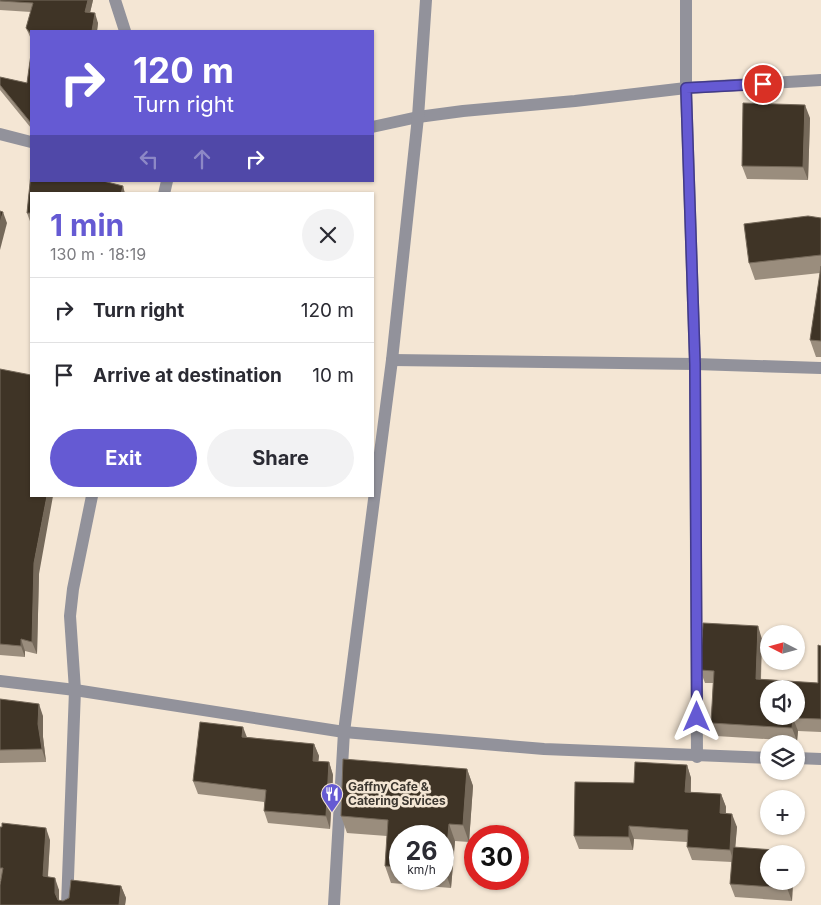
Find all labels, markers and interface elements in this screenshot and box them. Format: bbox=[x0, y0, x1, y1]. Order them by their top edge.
text: 120 m bbox=[133, 49, 234, 91]
icon: right bbox=[50, 50, 115, 115]
pin bbox=[742, 63, 784, 105]
icon: arrive bbox=[749, 70, 777, 98]
text: Turn right bbox=[133, 91, 234, 117]
icon: left bbox=[135, 145, 163, 173]
icon: ahead bbox=[188, 145, 216, 173]
icon: right bbox=[241, 145, 269, 173]
text: 1 min bbox=[50, 207, 124, 243]
button: close bbox=[302, 209, 354, 261]
text: 130 m · 18:19 bbox=[50, 244, 146, 264]
icon: right bbox=[50, 296, 78, 324]
text: Turn right bbox=[93, 299, 184, 322]
text: 120 m bbox=[301, 299, 354, 322]
icon: arrive bbox=[50, 361, 78, 389]
text: Arrive at destination bbox=[93, 364, 282, 387]
text: 10 m bbox=[312, 364, 354, 387]
button: Exit bbox=[50, 429, 197, 487]
button: Share bbox=[207, 429, 354, 487]
north arrow bbox=[760, 625, 805, 670]
map controls bbox=[760, 625, 805, 890]
button: sound bbox=[760, 680, 805, 725]
position arrow bbox=[670, 690, 722, 742]
button: layers bbox=[760, 735, 805, 780]
place label: Gaffny Cafe & Catering Srvices bbox=[348, 779, 446, 808]
restaurant icon: Gaffny Cafe & Catering Srvices bbox=[320, 782, 344, 813]
button: + bbox=[760, 790, 805, 835]
speed limit sign: 30 bbox=[464, 825, 529, 890]
text: 26 bbox=[406, 836, 437, 866]
button: − bbox=[760, 845, 805, 890]
text: km/h bbox=[407, 862, 436, 877]

